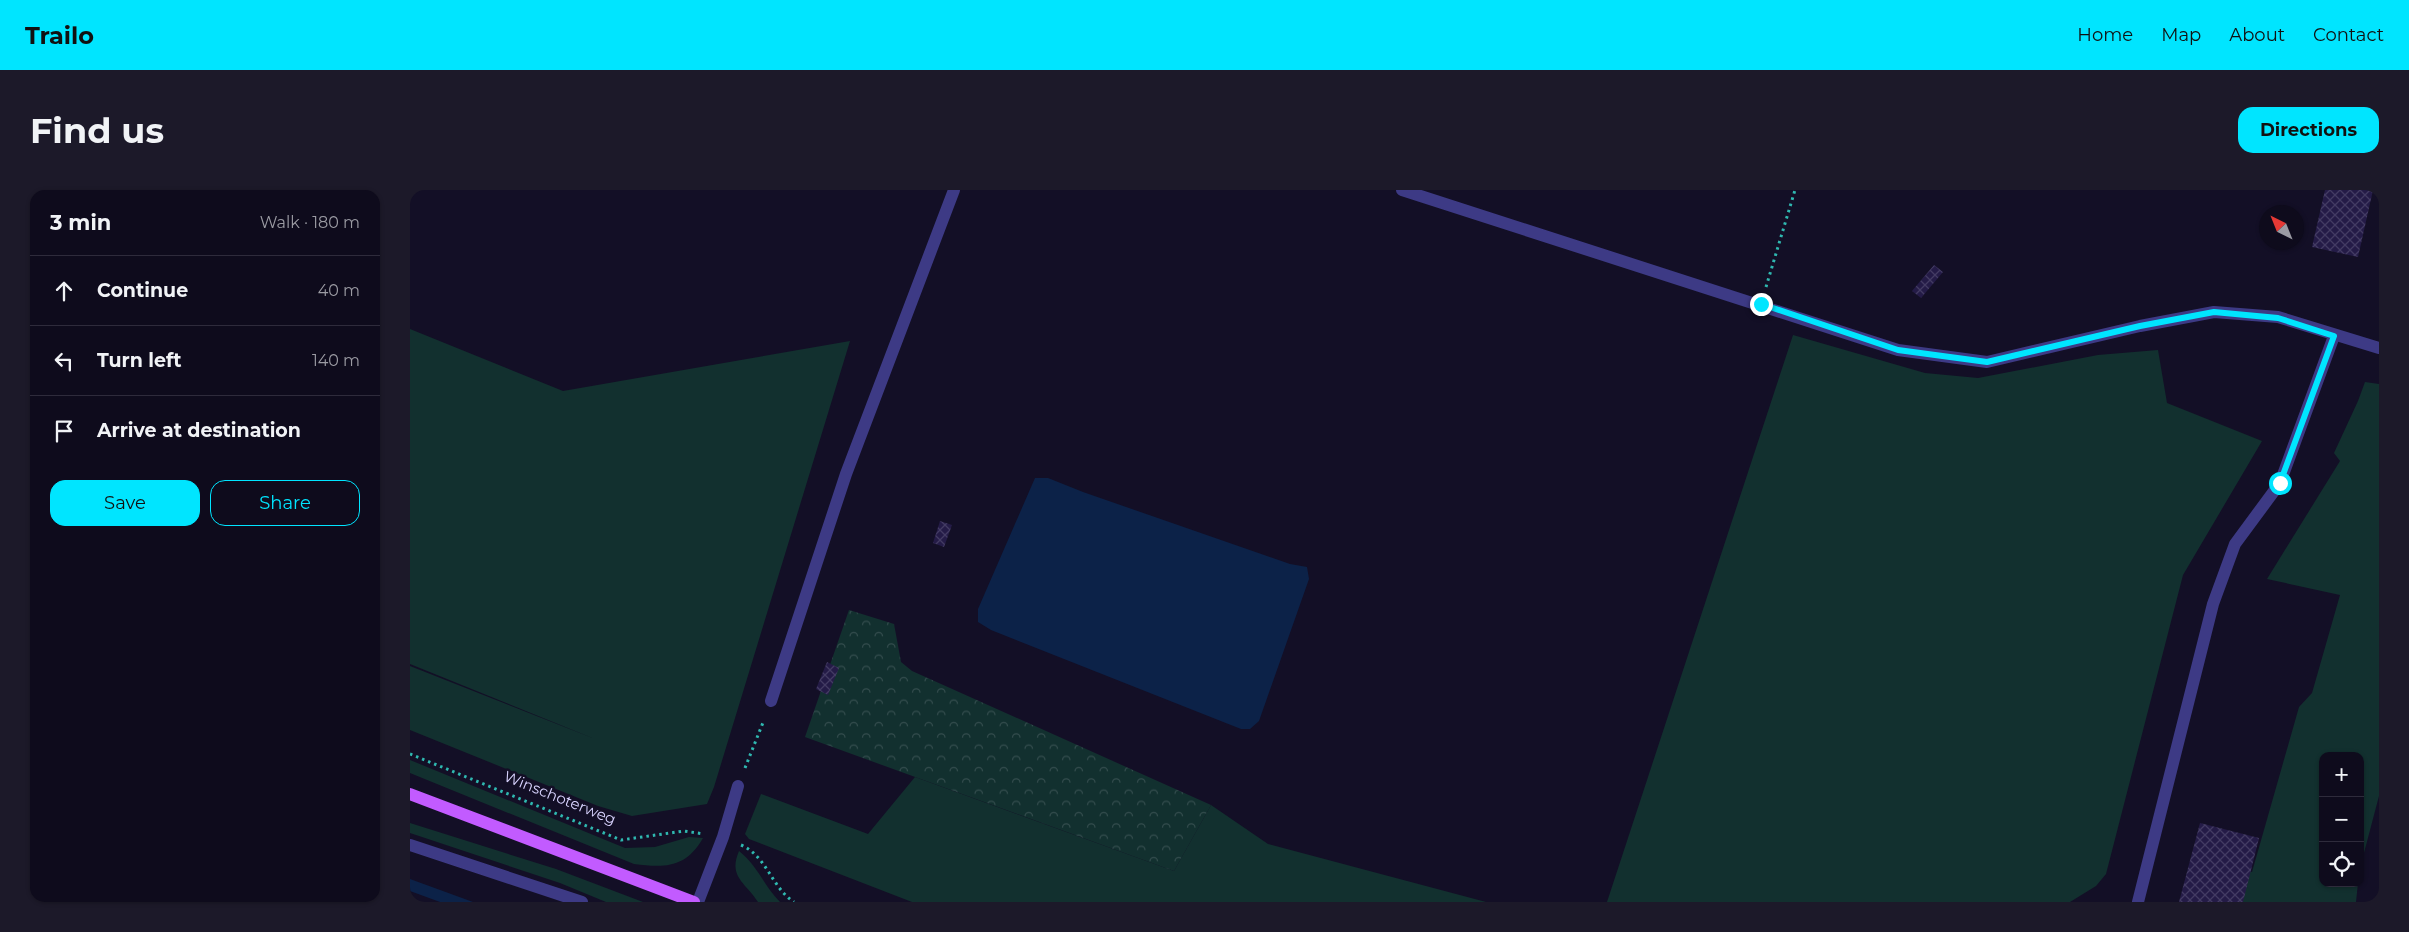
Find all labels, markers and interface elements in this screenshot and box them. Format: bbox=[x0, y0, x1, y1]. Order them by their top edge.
text: Trailo bbox=[25, 21, 94, 50]
text: Home bbox=[2077, 24, 2133, 46]
text: Map bbox=[2161, 24, 2201, 46]
text: About bbox=[2229, 24, 2285, 46]
text: Contact bbox=[2313, 24, 2384, 46]
button: Directions bbox=[2238, 107, 2379, 153]
text: Find us bbox=[30, 109, 164, 152]
north arrow bbox=[2259, 205, 2304, 250]
text: 3 min bbox=[50, 210, 111, 235]
text: Walk · 180 m bbox=[260, 213, 360, 232]
icon: ahead bbox=[50, 277, 78, 305]
text: Continue bbox=[97, 279, 188, 302]
text: 40 m bbox=[318, 281, 360, 300]
route end bbox=[1750, 293, 1773, 316]
icon: left bbox=[50, 347, 78, 375]
text: Turn left bbox=[97, 349, 182, 372]
text: 140 m bbox=[312, 351, 360, 370]
icon: arrive bbox=[50, 417, 78, 445]
text: Arrive at destination bbox=[97, 419, 301, 442]
route start bbox=[2269, 472, 2292, 495]
button: Save bbox=[50, 480, 200, 526]
button: Share bbox=[210, 480, 360, 526]
map controls bbox=[2319, 752, 2364, 887]
button: + bbox=[2319, 752, 2364, 797]
street label: Winschoterweg bbox=[501, 766, 619, 829]
button: − bbox=[2319, 797, 2364, 842]
button: locate bbox=[2319, 842, 2364, 887]

